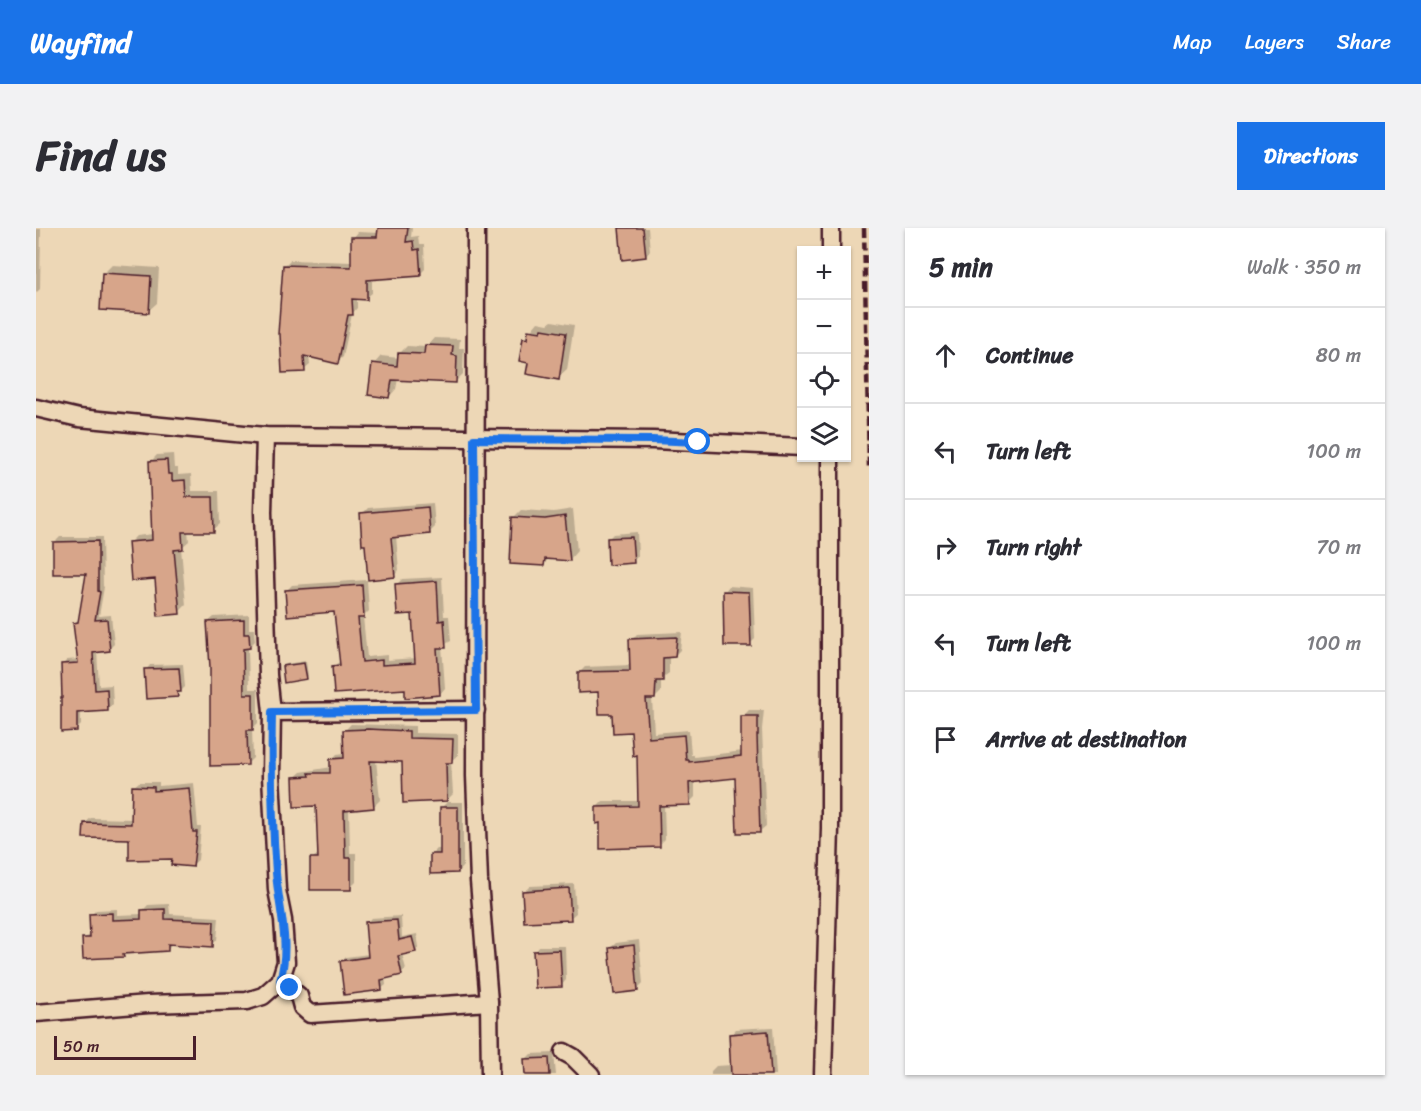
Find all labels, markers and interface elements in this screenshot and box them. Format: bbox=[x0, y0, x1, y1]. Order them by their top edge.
text: Wayfind bbox=[30, 18, 131, 67]
text: Map bbox=[1173, 23, 1212, 61]
text: Layers bbox=[1245, 23, 1304, 61]
text: Share bbox=[1337, 23, 1391, 61]
text: Find us bbox=[36, 119, 166, 193]
button: Directions bbox=[1237, 122, 1385, 190]
text: 5 min bbox=[929, 244, 993, 290]
map controls bbox=[797, 246, 851, 462]
button: + bbox=[797, 246, 851, 300]
text: Walk · 350 m bbox=[1247, 250, 1361, 285]
button: − bbox=[797, 300, 851, 354]
text: Continue bbox=[986, 336, 1074, 375]
text: 80 m bbox=[1316, 338, 1361, 373]
icon: ahead bbox=[929, 339, 962, 372]
button: locate bbox=[797, 354, 851, 408]
button: layers bbox=[797, 408, 851, 462]
route start bbox=[684, 428, 710, 454]
text: Turn left bbox=[986, 432, 1071, 471]
text: 100 m bbox=[1307, 434, 1361, 469]
icon: left bbox=[929, 435, 962, 468]
text: Turn right bbox=[986, 528, 1081, 567]
text: 70 m bbox=[1316, 530, 1361, 565]
icon: right bbox=[929, 531, 962, 564]
text: Turn left bbox=[986, 624, 1071, 663]
text: 100 m bbox=[1307, 626, 1361, 661]
icon: left bbox=[929, 627, 962, 660]
text: Arrive at destination bbox=[986, 720, 1187, 759]
icon: arrive bbox=[929, 723, 962, 756]
route end bbox=[276, 974, 302, 1000]
text: 50 m bbox=[63, 1032, 99, 1061]
scale bar bbox=[54, 1033, 196, 1060]

